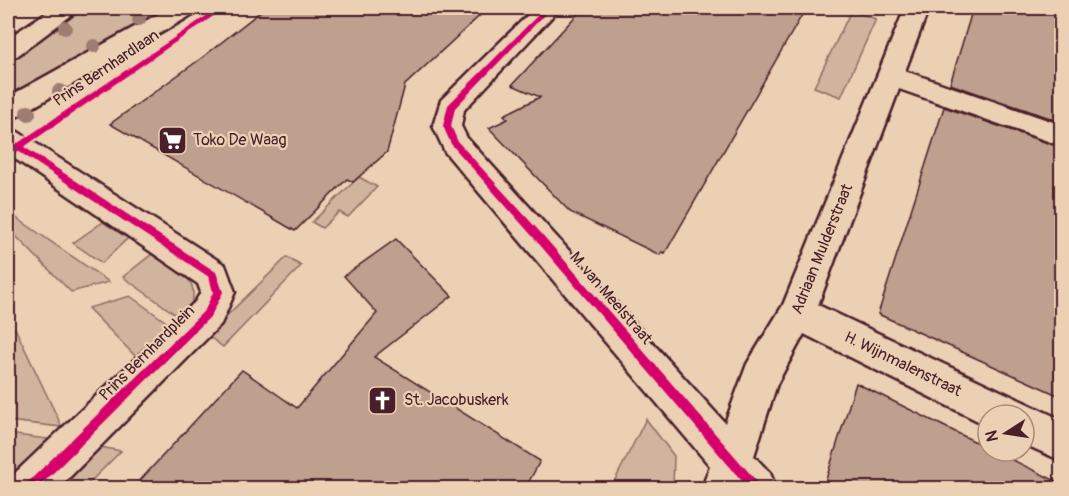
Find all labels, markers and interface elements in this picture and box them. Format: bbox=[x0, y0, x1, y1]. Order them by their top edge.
street label: Prins Bernhardlaan bbox=[49, 25, 163, 111]
supermarket icon: Toko De Waag bbox=[156, 124, 188, 156]
place label: Toko De Waag bbox=[193, 130, 286, 150]
street label: Adriaan Mulderstraat bbox=[787, 180, 857, 317]
street label: M. van Meelstraat bbox=[565, 248, 657, 349]
street label: Prins Bernhardplein bbox=[95, 301, 199, 405]
street label: H. Wijnmalenstraat bbox=[841, 327, 965, 401]
church icon: St. Jacobuskerk bbox=[367, 384, 399, 416]
place label: St. Jacobuskerk bbox=[404, 390, 509, 410]
north arrow bbox=[976, 403, 1036, 463]
text: N bbox=[981, 428, 1003, 443]

